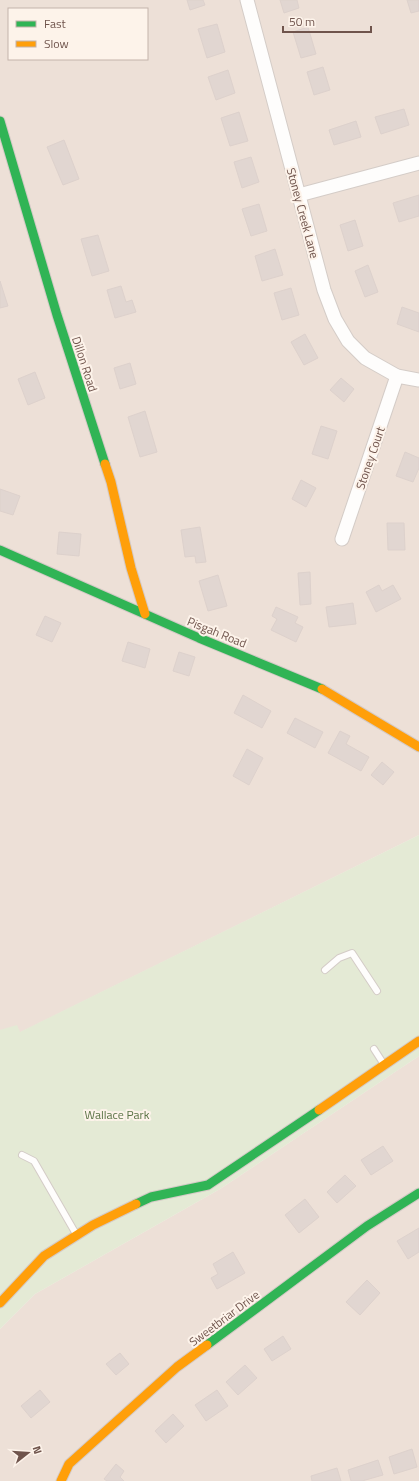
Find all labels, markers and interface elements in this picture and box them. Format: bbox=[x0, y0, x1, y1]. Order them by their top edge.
legend bbox=[8, 8, 148, 60]
scale bar bbox=[283, 8, 371, 34]
text: 50 m bbox=[289, 12, 315, 31]
text: Fast bbox=[44, 14, 67, 33]
text: Slow bbox=[44, 34, 69, 53]
street label: Stoney Creek Lane bbox=[282, 166, 324, 260]
street label: Dillon Road bbox=[67, 334, 103, 394]
street label: Stoney Court bbox=[350, 423, 390, 492]
street label: Pisgah Road bbox=[184, 611, 250, 653]
park label: Wallace Park bbox=[85, 1105, 150, 1124]
street label: Sweetbriar Drive bbox=[185, 1285, 263, 1351]
north arrow bbox=[8, 1433, 48, 1473]
text: N bbox=[29, 1444, 46, 1456]

